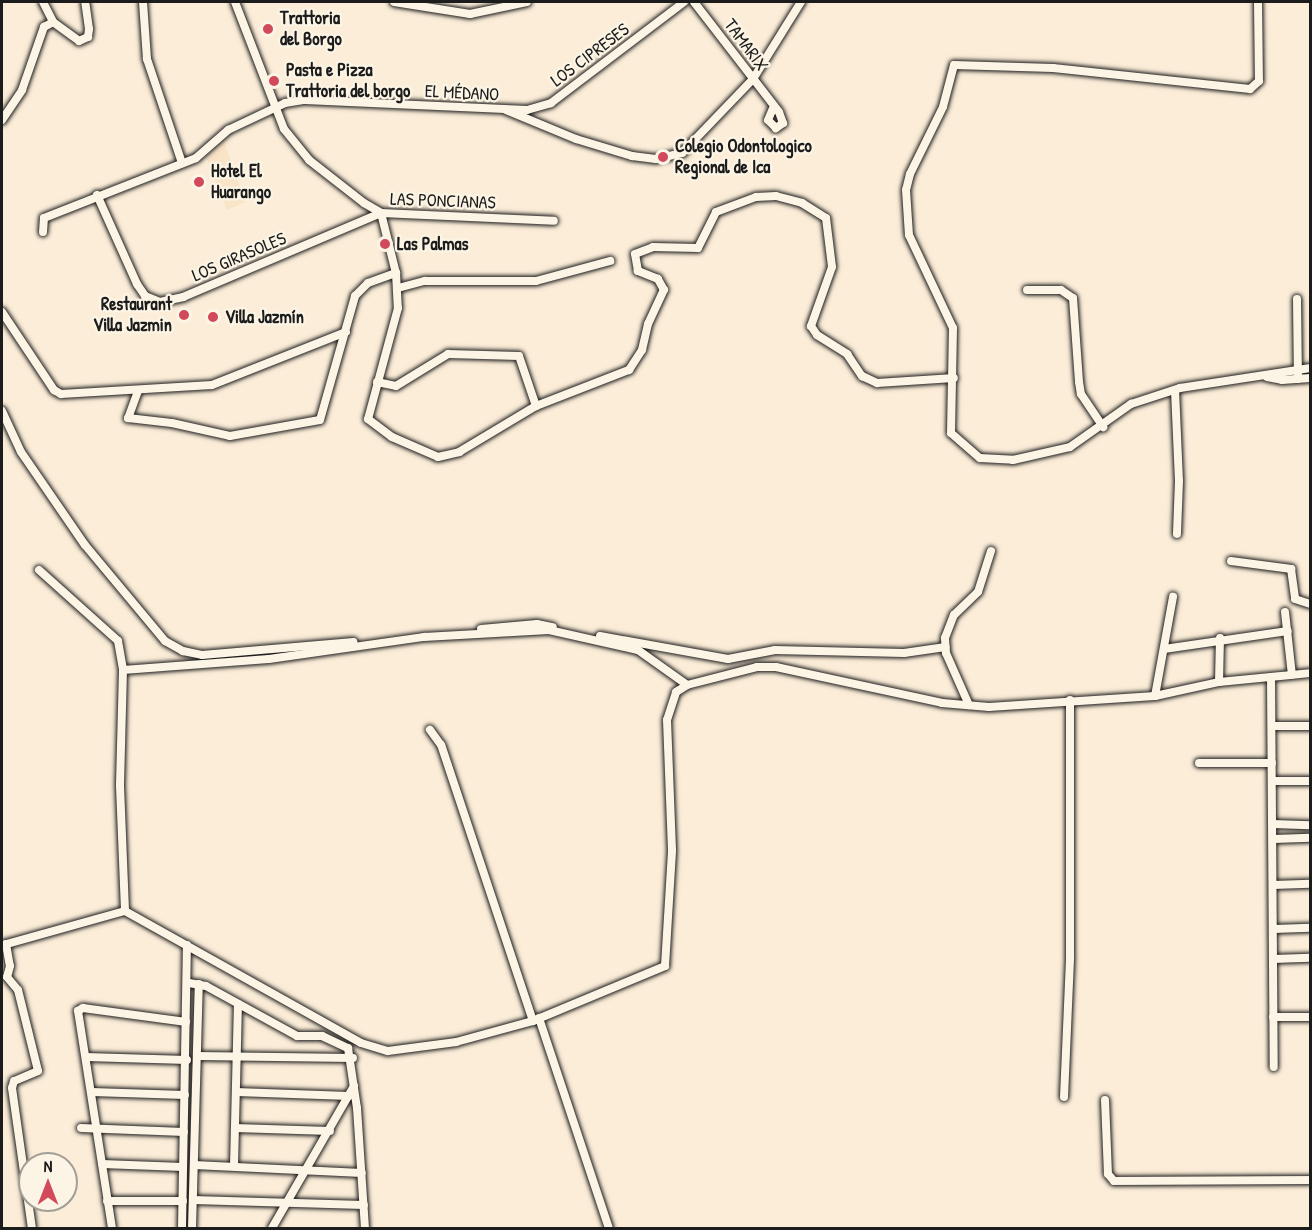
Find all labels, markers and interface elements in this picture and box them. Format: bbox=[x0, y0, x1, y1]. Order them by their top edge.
place label: Trattoria del Borgo bbox=[280, 8, 342, 50]
street label: TAMARIX bbox=[719, 15, 773, 75]
street label: LOS CIPRESES bbox=[547, 19, 633, 91]
marker: Trattoria del Borgo bbox=[261, 22, 275, 36]
place label: Pasta e Pizza Trattoria del borgo bbox=[286, 60, 410, 103]
marker: Pasta e Pizza Trattoria del borgo bbox=[267, 74, 281, 88]
street label: EL MÉDANO bbox=[424, 80, 500, 106]
place label: Colegio Odontologico Regional de Ica bbox=[675, 136, 812, 178]
marker: Colegio Odontologico Regional de Ica bbox=[656, 150, 670, 164]
place label: Hotel El Huarango bbox=[211, 161, 271, 204]
marker: Hotel El Huarango bbox=[192, 175, 206, 189]
street label: LAS PONCIANAS bbox=[390, 188, 496, 214]
street label: LOS GIRASOLES bbox=[189, 227, 289, 287]
place label: Las Palmas bbox=[397, 233, 469, 255]
marker: Las Palmas bbox=[378, 237, 392, 251]
place label: Restaurant Villa Jazmin bbox=[93, 294, 172, 336]
place label: Villa Jazmín bbox=[225, 306, 304, 328]
marker: Restaurant Villa Jazmin bbox=[177, 308, 191, 322]
marker: Villa Jazmín bbox=[206, 310, 220, 324]
north arrow bbox=[18, 1152, 78, 1212]
text: N bbox=[44, 1155, 52, 1177]

